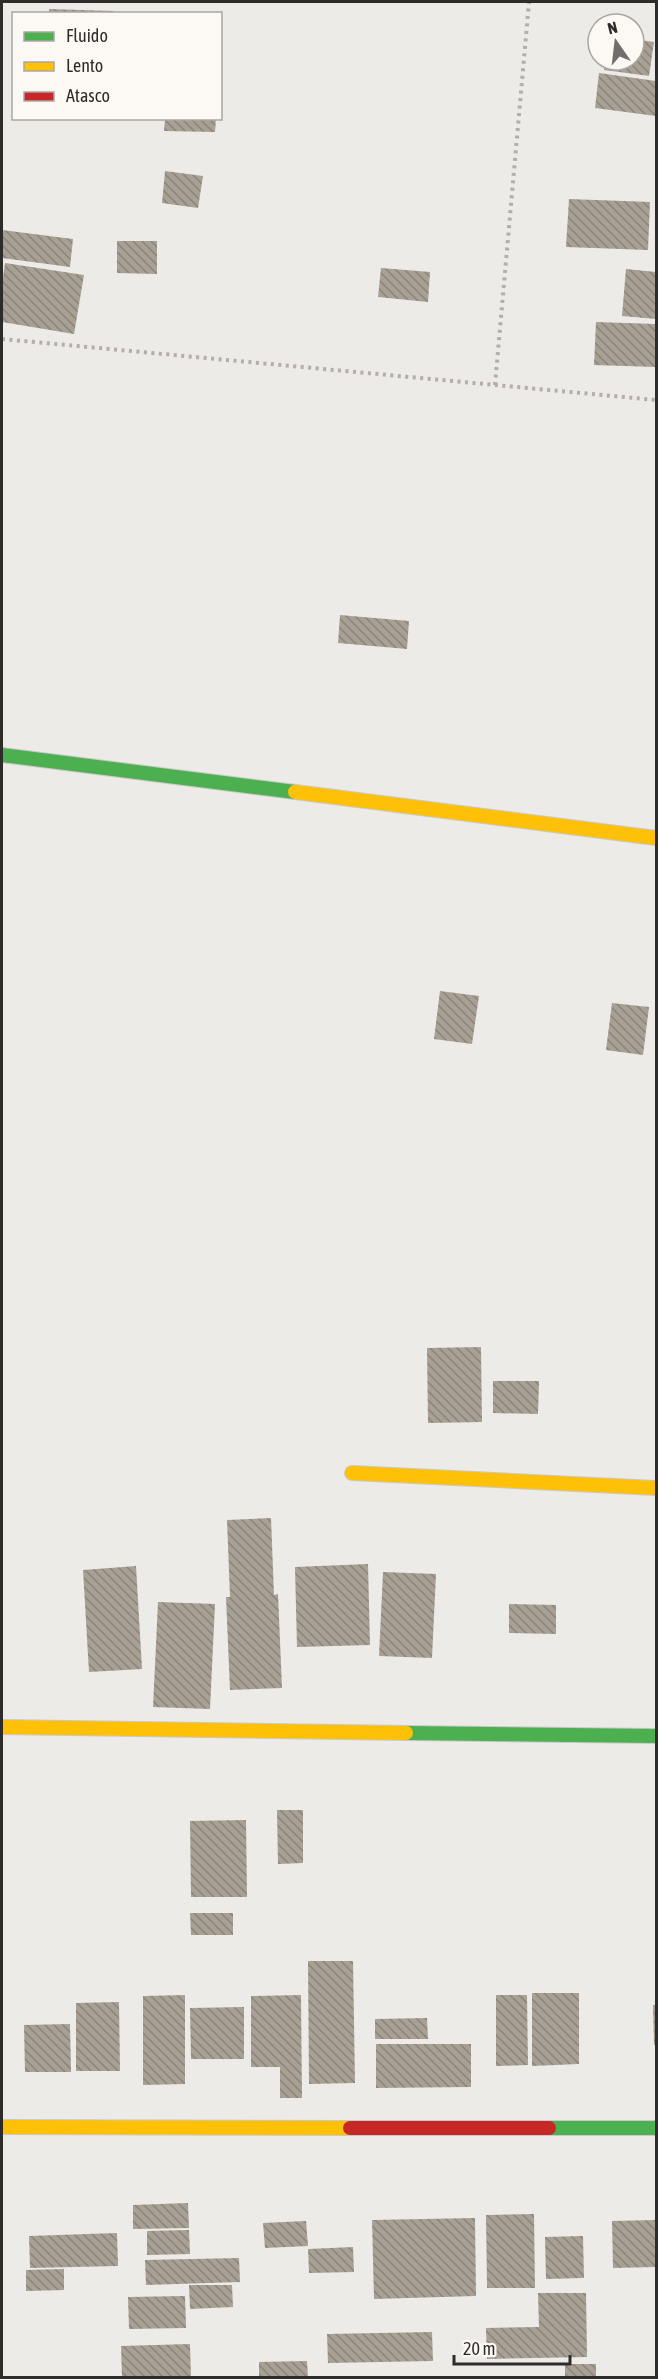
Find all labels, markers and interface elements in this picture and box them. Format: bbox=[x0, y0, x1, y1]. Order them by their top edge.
legend bbox=[12, 12, 222, 120]
north arrow bbox=[586, 12, 646, 72]
text: N bbox=[606, 18, 619, 37]
text: Fluido bbox=[66, 25, 108, 46]
text: Lento bbox=[66, 55, 103, 76]
text: Atasco bbox=[66, 85, 110, 106]
scale bar bbox=[454, 2328, 570, 2366]
text: 20 m bbox=[463, 2338, 495, 2359]

